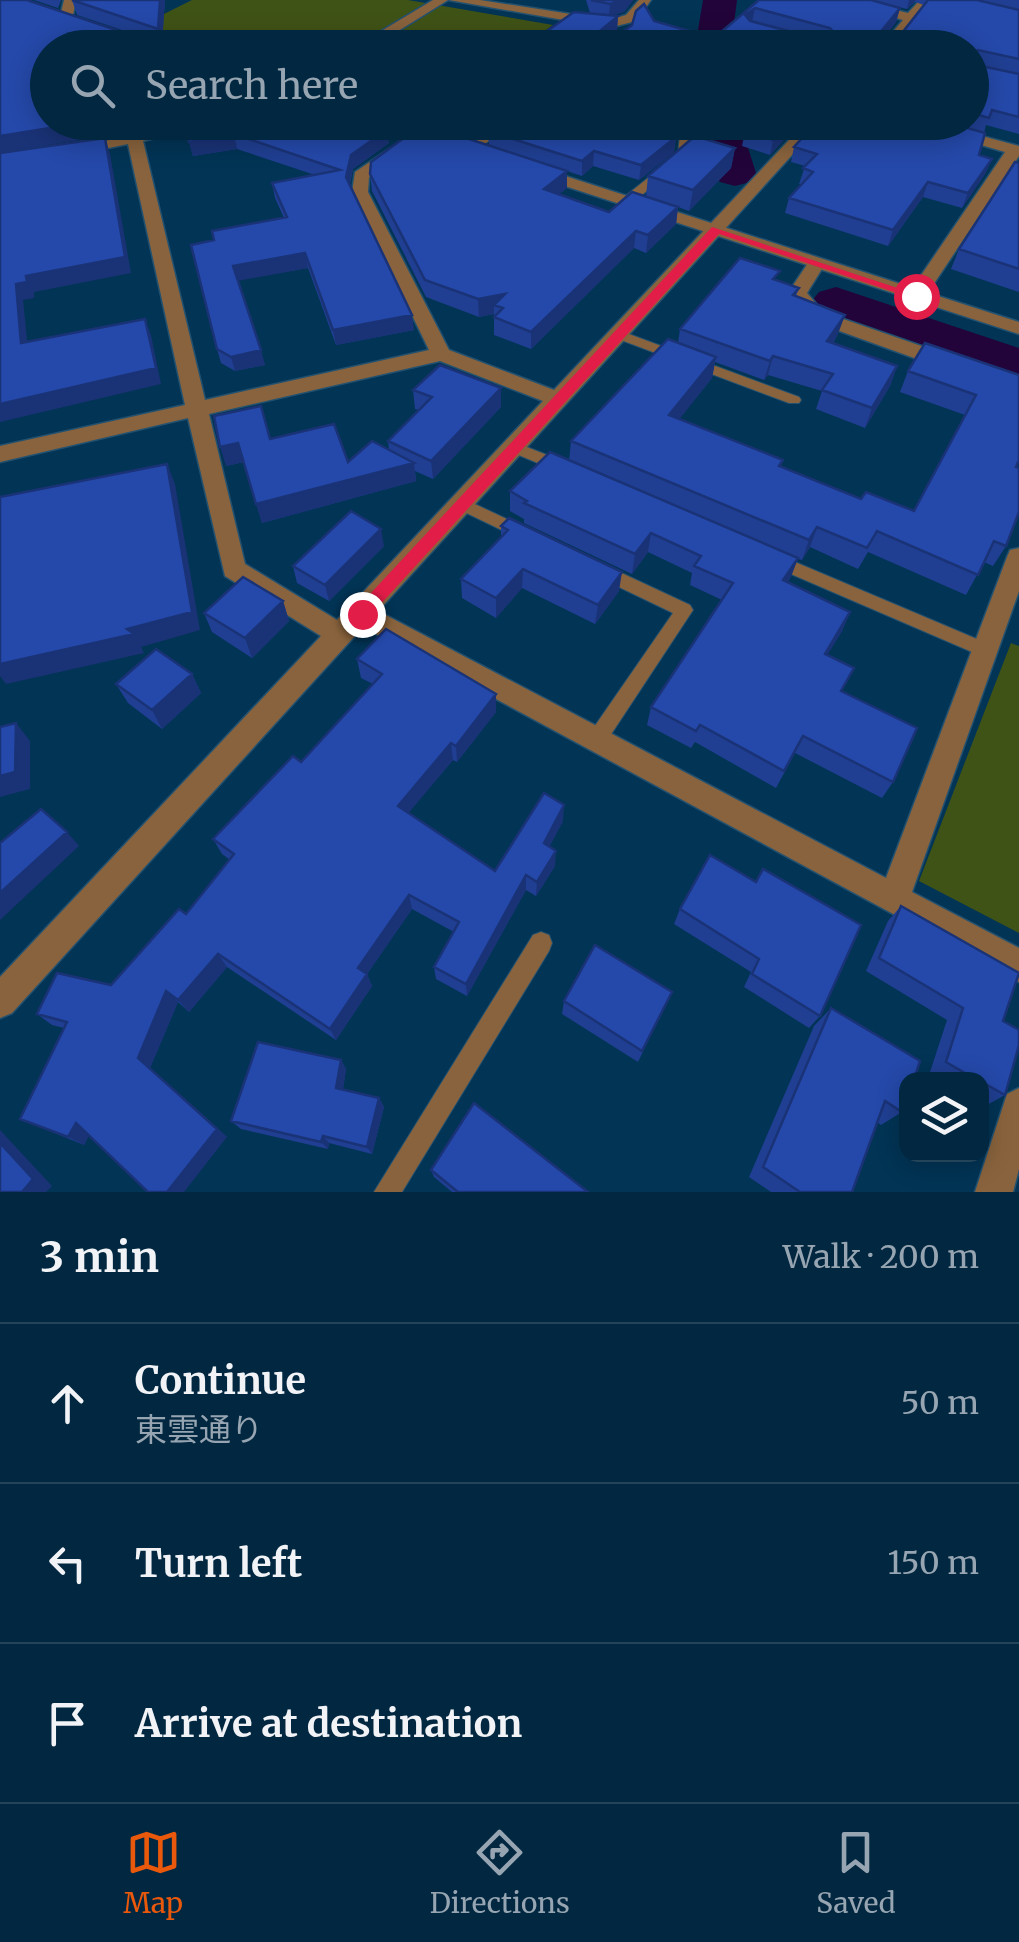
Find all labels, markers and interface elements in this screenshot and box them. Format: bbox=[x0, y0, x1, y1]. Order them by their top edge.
search box bbox=[30, 30, 989, 140]
icon: search bbox=[65, 58, 120, 113]
text: Search here bbox=[145, 62, 358, 109]
route start bbox=[894, 274, 940, 320]
route end bbox=[340, 592, 386, 638]
map controls bbox=[899, 1072, 989, 1162]
button: layers bbox=[899, 1072, 989, 1162]
text: 3 min bbox=[40, 1231, 159, 1283]
text: Walk · 200 m bbox=[783, 1237, 979, 1277]
text: Continue bbox=[135, 1357, 306, 1404]
icon: ahead bbox=[40, 1376, 95, 1431]
text: 50 m bbox=[901, 1383, 979, 1423]
text: 東雲通り bbox=[135, 1410, 263, 1450]
icon: left bbox=[40, 1536, 95, 1591]
text: Turn left bbox=[135, 1540, 302, 1587]
text: 150 m bbox=[887, 1543, 979, 1583]
icon: arrive bbox=[40, 1696, 95, 1751]
text: Arrive at destination bbox=[135, 1700, 522, 1747]
tab: Map bbox=[123, 1825, 183, 1921]
tab: Directions bbox=[430, 1825, 570, 1921]
tab: Saved bbox=[816, 1825, 896, 1921]

